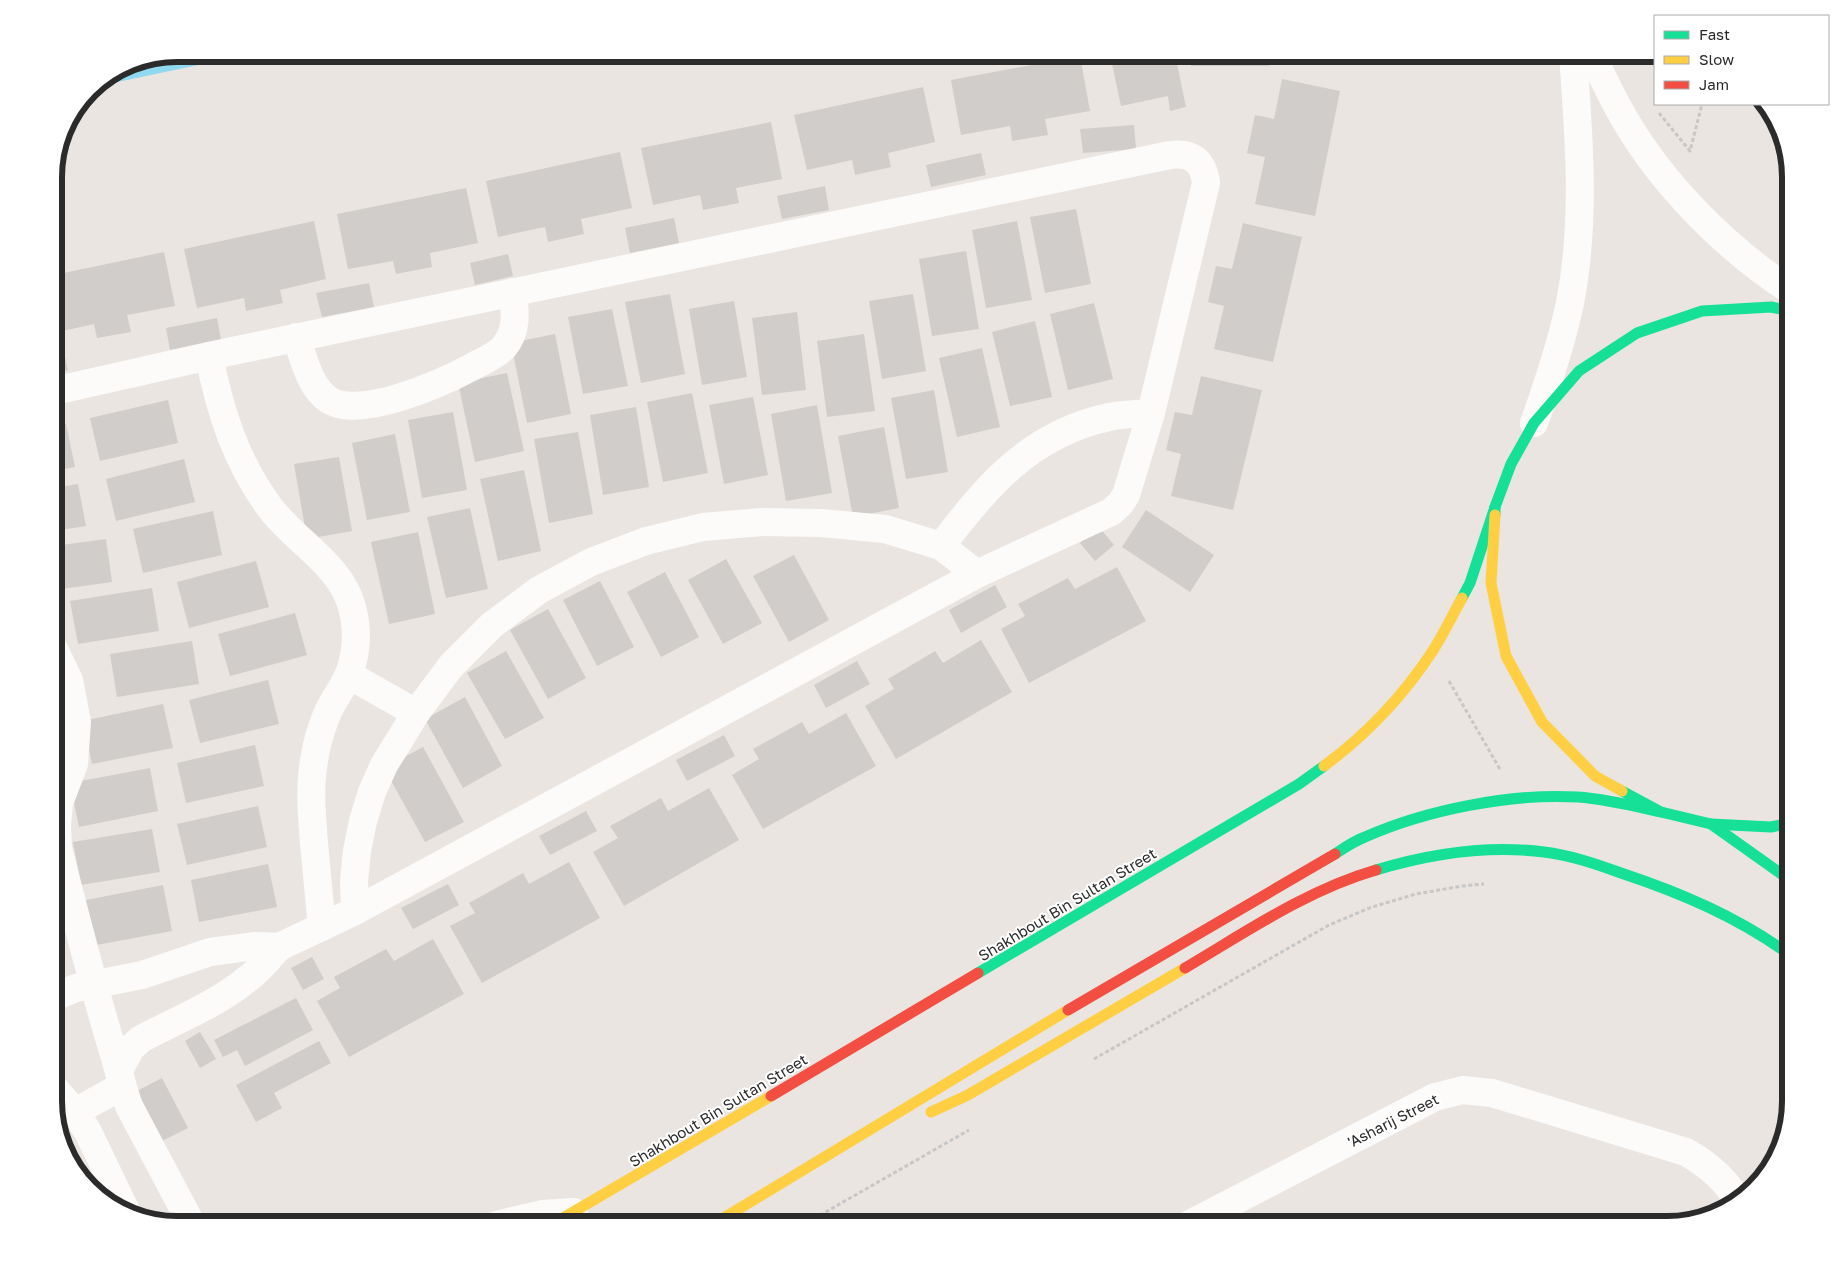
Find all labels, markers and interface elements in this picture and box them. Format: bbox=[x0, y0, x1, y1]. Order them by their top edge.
legend bbox=[1654, 15, 1829, 105]
text: Fast bbox=[1699, 25, 1730, 43]
text: Slow bbox=[1699, 50, 1734, 68]
text: Jam bbox=[1699, 75, 1729, 93]
street label: Shakhbout Bin Sultan Street bbox=[975, 844, 1159, 964]
street label: Shakhbout Bin Sultan Street bbox=[626, 1050, 810, 1170]
street label: 'Asharij Street bbox=[1344, 1089, 1442, 1151]

